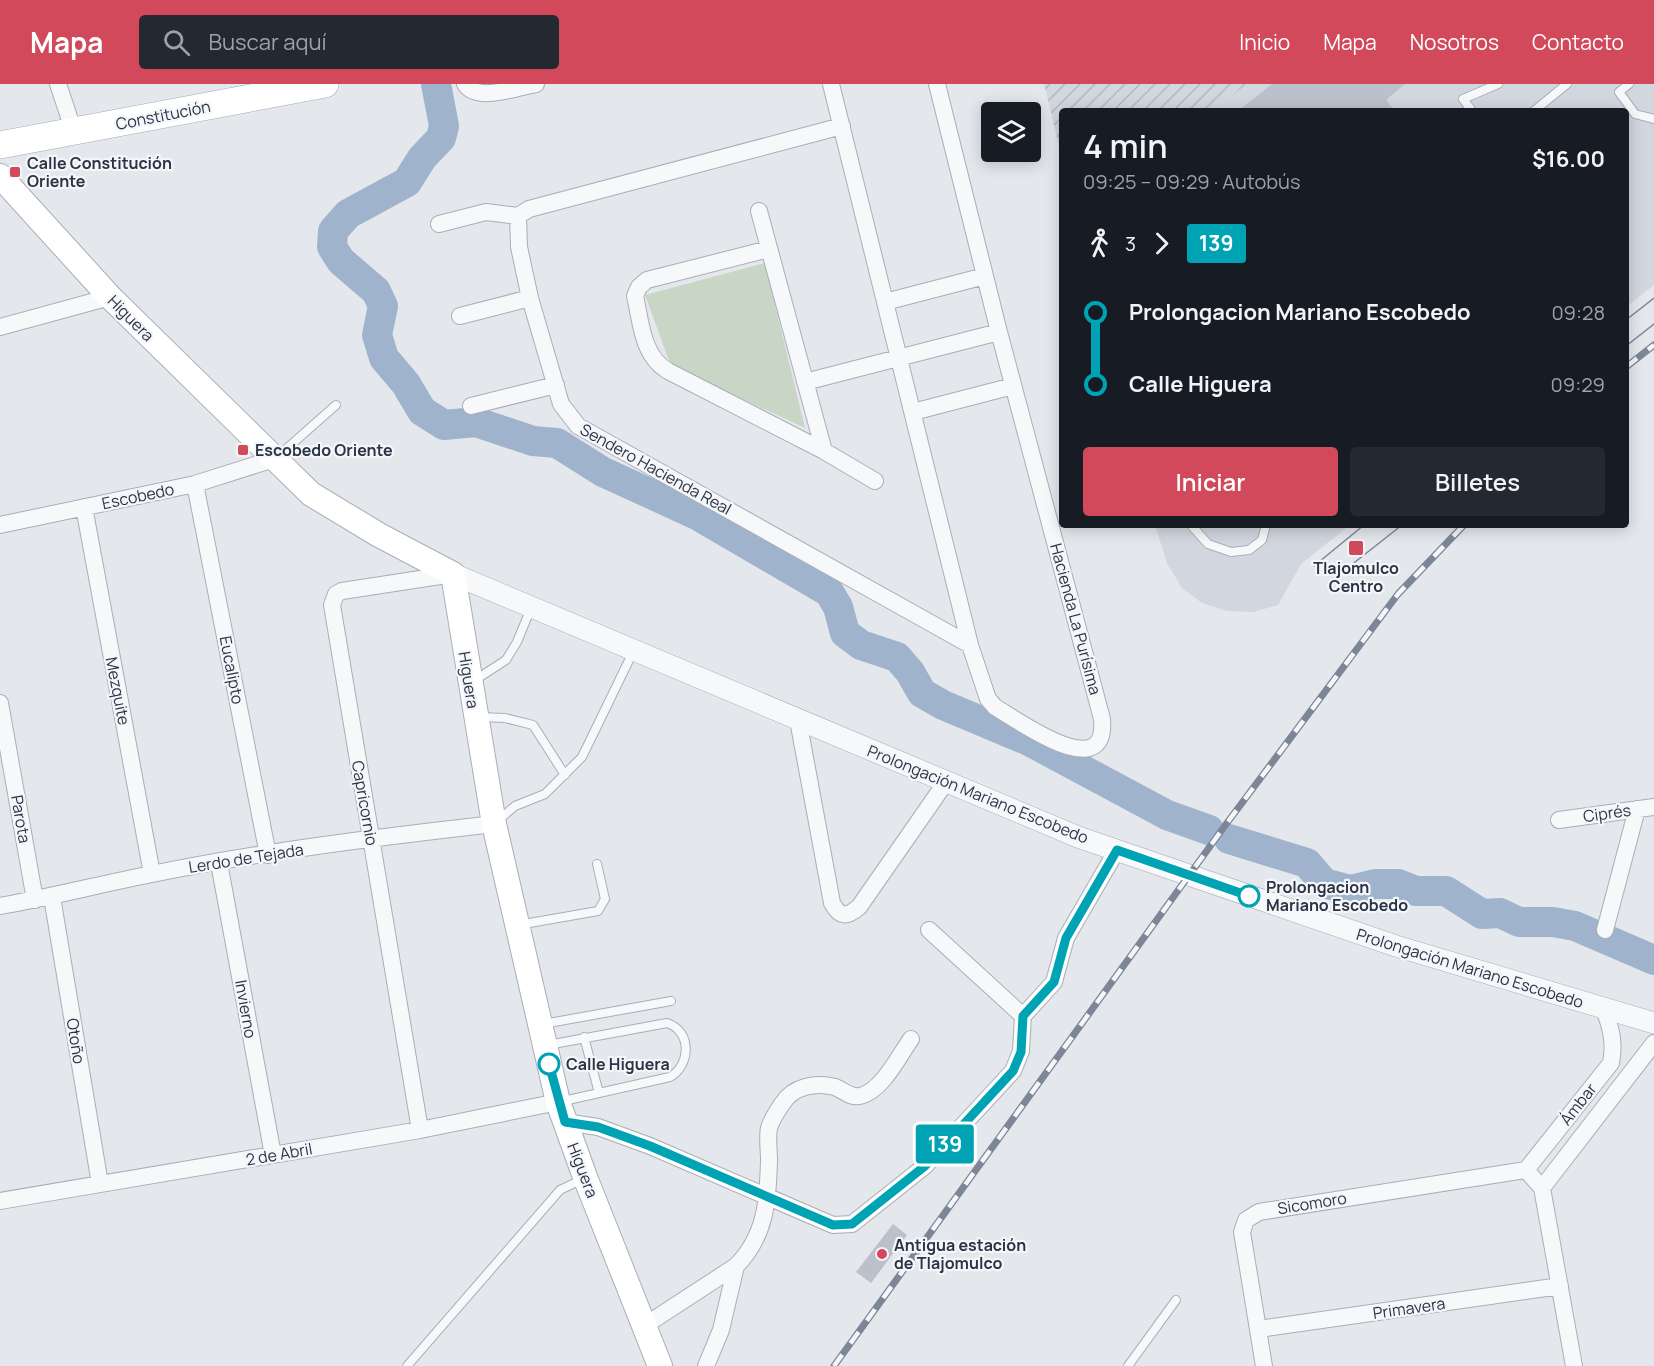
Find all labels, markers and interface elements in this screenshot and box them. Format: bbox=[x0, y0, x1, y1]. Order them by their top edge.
search box bbox=[139, 15, 559, 69]
text: Mapa bbox=[30, 23, 103, 61]
icon: search bbox=[160, 26, 193, 59]
text: Buscar aquí bbox=[208, 27, 327, 57]
text: Inicio bbox=[1239, 28, 1290, 56]
text: Mapa bbox=[1323, 28, 1377, 56]
text: Nosotros bbox=[1410, 28, 1499, 56]
text: Contacto bbox=[1532, 28, 1624, 56]
street label: Constitución bbox=[114, 95, 212, 135]
map controls bbox=[981, 102, 1041, 162]
button: layers bbox=[981, 102, 1041, 162]
text: 4 min bbox=[1083, 123, 1168, 168]
text: $16.00 bbox=[1532, 144, 1605, 174]
place label: Calle Constitución Oriente bbox=[27, 152, 172, 192]
marker: Calle Constitución Oriente bbox=[8, 165, 22, 179]
text: 09:25 – 09:29 · Autobús bbox=[1083, 168, 1300, 195]
icon: walk bbox=[1083, 227, 1116, 260]
icon: forward bbox=[1145, 227, 1178, 260]
text: 139 bbox=[1199, 229, 1234, 257]
text: 3 bbox=[1125, 230, 1136, 257]
street label: Higuera bbox=[103, 290, 159, 346]
text: Prolongacion Mariano Escobedo bbox=[1129, 297, 1471, 327]
text: 09:28 bbox=[1551, 299, 1605, 326]
text: Calle Higuera bbox=[1129, 369, 1272, 399]
text: 09:29 bbox=[1551, 371, 1605, 398]
street label: Sendero Hacienda Real bbox=[576, 418, 736, 520]
place label: Escobedo Oriente bbox=[255, 439, 393, 461]
marker: Escobedo Oriente bbox=[236, 443, 250, 457]
button: Iniciar bbox=[1083, 447, 1338, 516]
button: Billetes bbox=[1350, 447, 1605, 516]
street label: Escobedo bbox=[100, 478, 176, 514]
marker: Tlajomulco Centro bbox=[1347, 539, 1365, 557]
street label: Hacienda La Purísima bbox=[1045, 541, 1107, 697]
place label: Tlajomulco Centro bbox=[1313, 557, 1399, 597]
street label: Eucalipto bbox=[215, 634, 249, 706]
street label: Higuera bbox=[454, 650, 484, 710]
street label: Mezquite bbox=[101, 655, 135, 727]
street label: Prolongación Mariano Escobedo bbox=[864, 739, 1092, 849]
street label: Capricornio bbox=[347, 759, 383, 847]
street label: Parota bbox=[6, 793, 36, 845]
street label: Ciprés bbox=[1582, 799, 1632, 827]
street label: Lerdo de Tejada bbox=[187, 838, 305, 878]
place label: Prolongacion Mariano Escobedo bbox=[1266, 876, 1408, 916]
marker: Prolongacion Mariano Escobedo bbox=[1238, 885, 1260, 907]
street label: Prolongación Mariano Escobedo bbox=[1354, 923, 1586, 1013]
street label: Invierno bbox=[230, 978, 262, 1040]
street label: Otoño bbox=[62, 1017, 90, 1065]
marker: Calle Higuera bbox=[538, 1053, 560, 1075]
place label: Calle Higuera bbox=[566, 1053, 670, 1075]
street label: Ámbar bbox=[1555, 1078, 1602, 1130]
line badge: 139 bbox=[910, 1124, 980, 1164]
text: 139 bbox=[928, 1130, 962, 1158]
street label: 2 de Abril bbox=[244, 1137, 314, 1171]
street label: Higuera bbox=[562, 1139, 604, 1201]
street label: Sicomoro bbox=[1276, 1187, 1348, 1219]
place label: Antigua estación de Tlajomulco bbox=[894, 1234, 1026, 1274]
marker: Antigua estación de Tlajomulco bbox=[875, 1247, 889, 1261]
street label: Primavera bbox=[1371, 1292, 1447, 1324]

